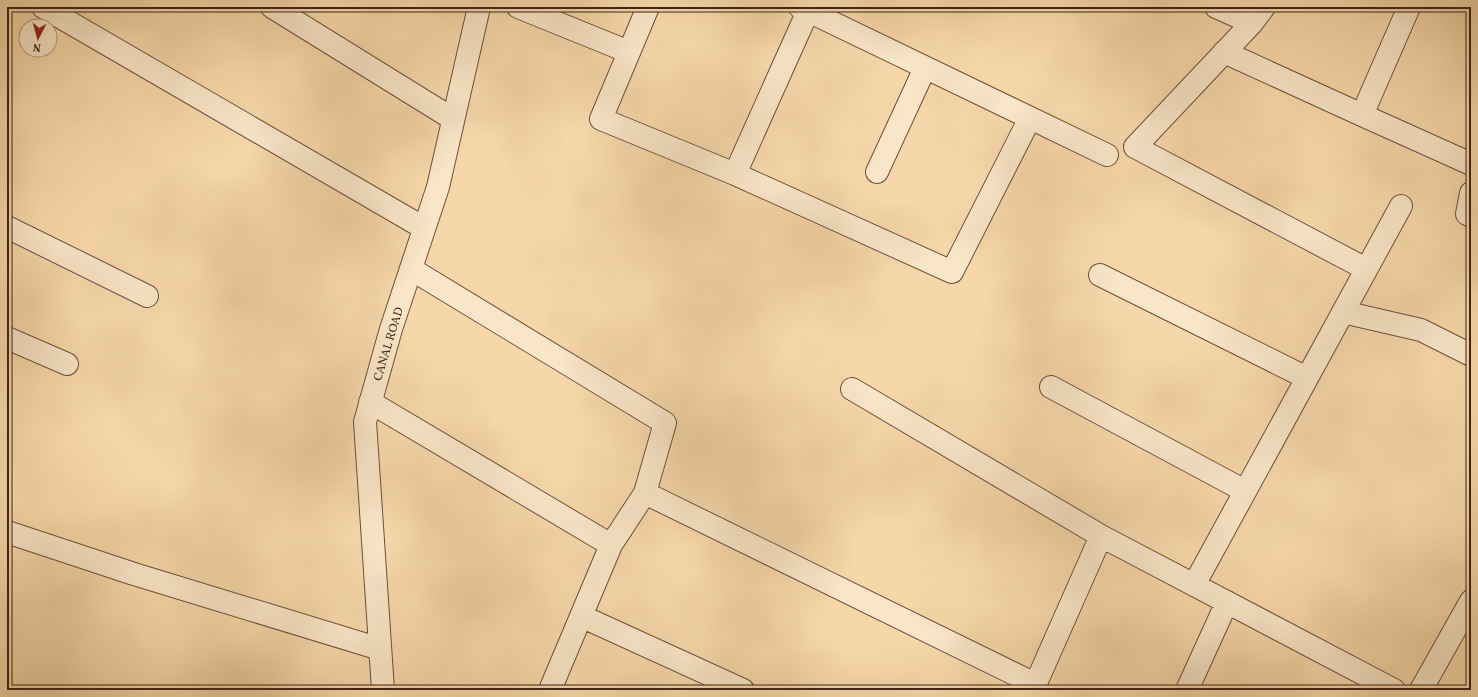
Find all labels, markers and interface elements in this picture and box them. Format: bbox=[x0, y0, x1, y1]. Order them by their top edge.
north arrow bbox=[18, 18, 58, 58]
text: N bbox=[32, 39, 42, 54]
street label: CANAL ROAD bbox=[370, 305, 408, 383]

